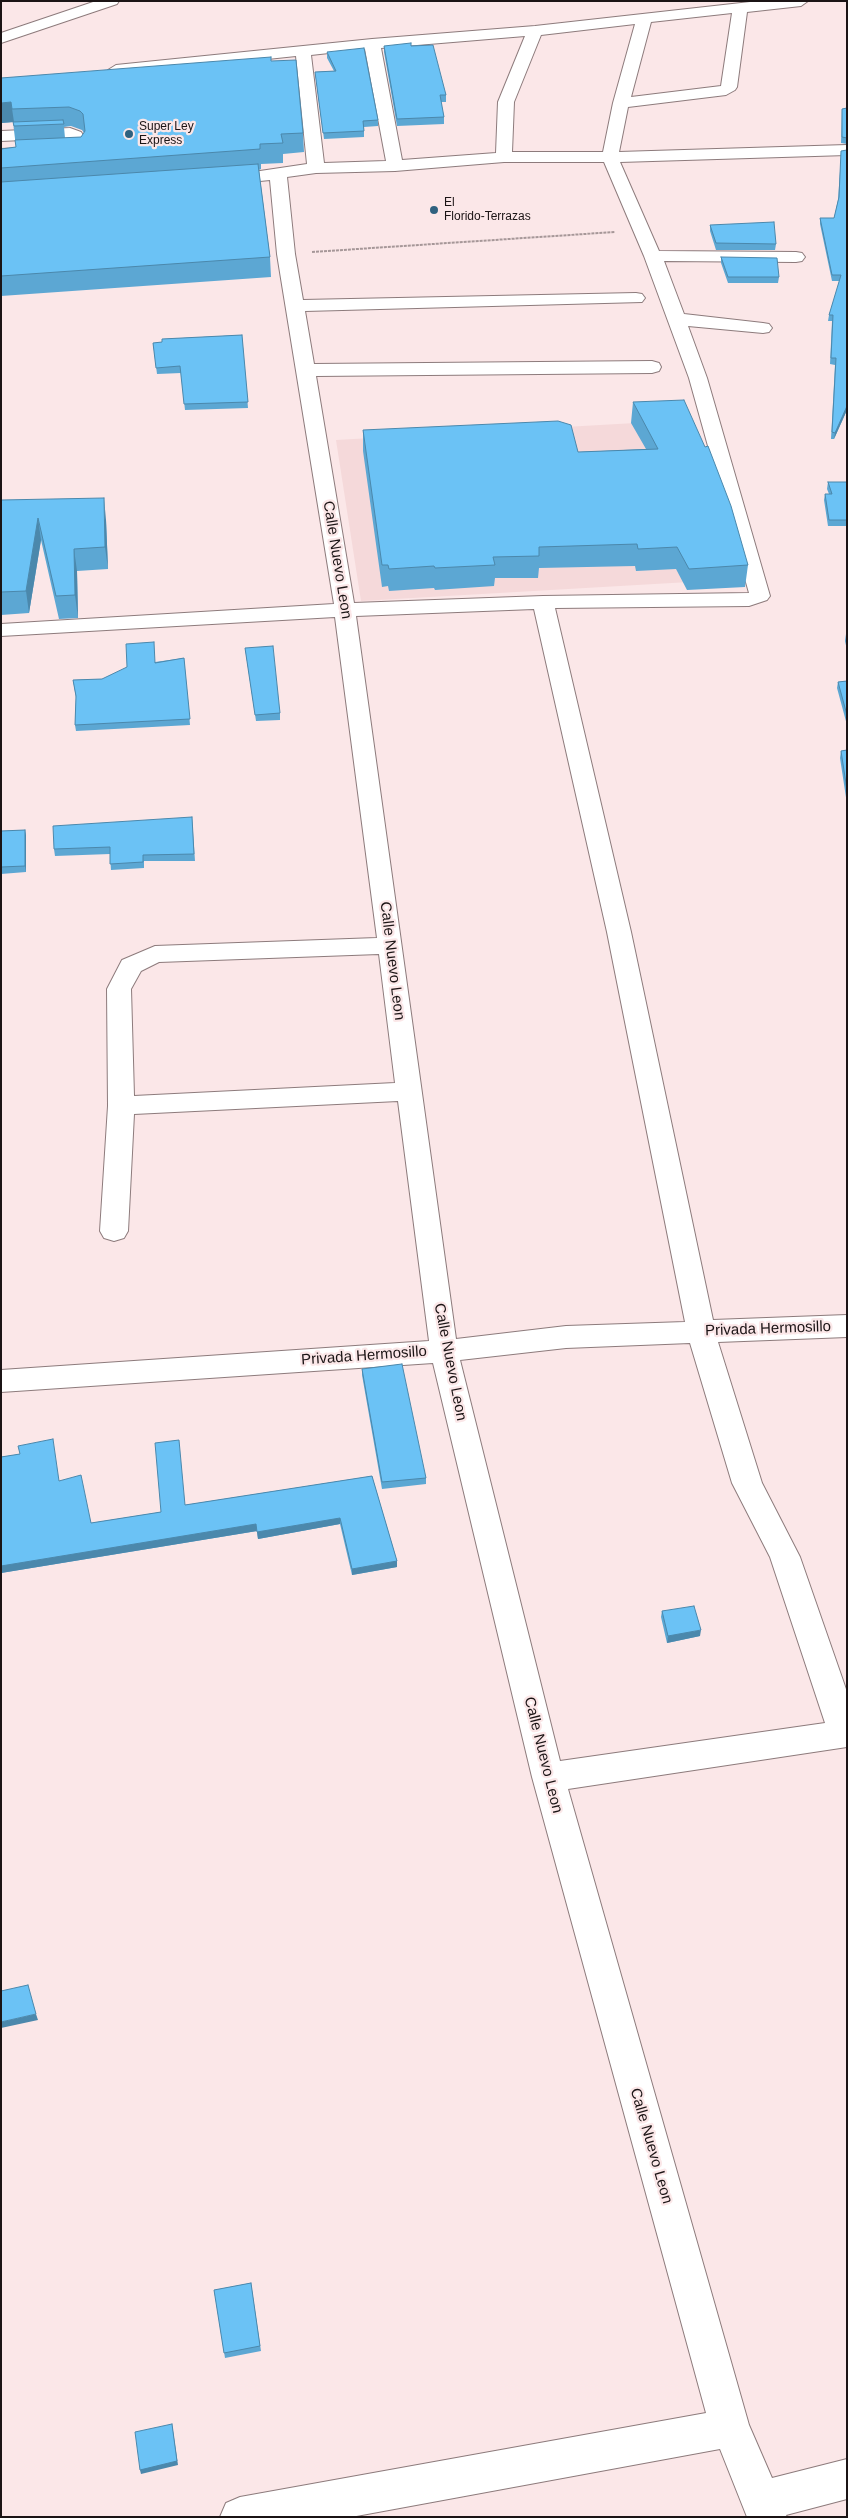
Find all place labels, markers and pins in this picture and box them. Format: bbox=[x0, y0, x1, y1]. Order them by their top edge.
place label: Super Ley Express bbox=[139, 120, 194, 148]
marker: Super Ley Express bbox=[123, 128, 135, 140]
place label: El Florido-Terrazas bbox=[444, 196, 531, 224]
marker: El Florido-Terrazas bbox=[428, 204, 440, 216]

